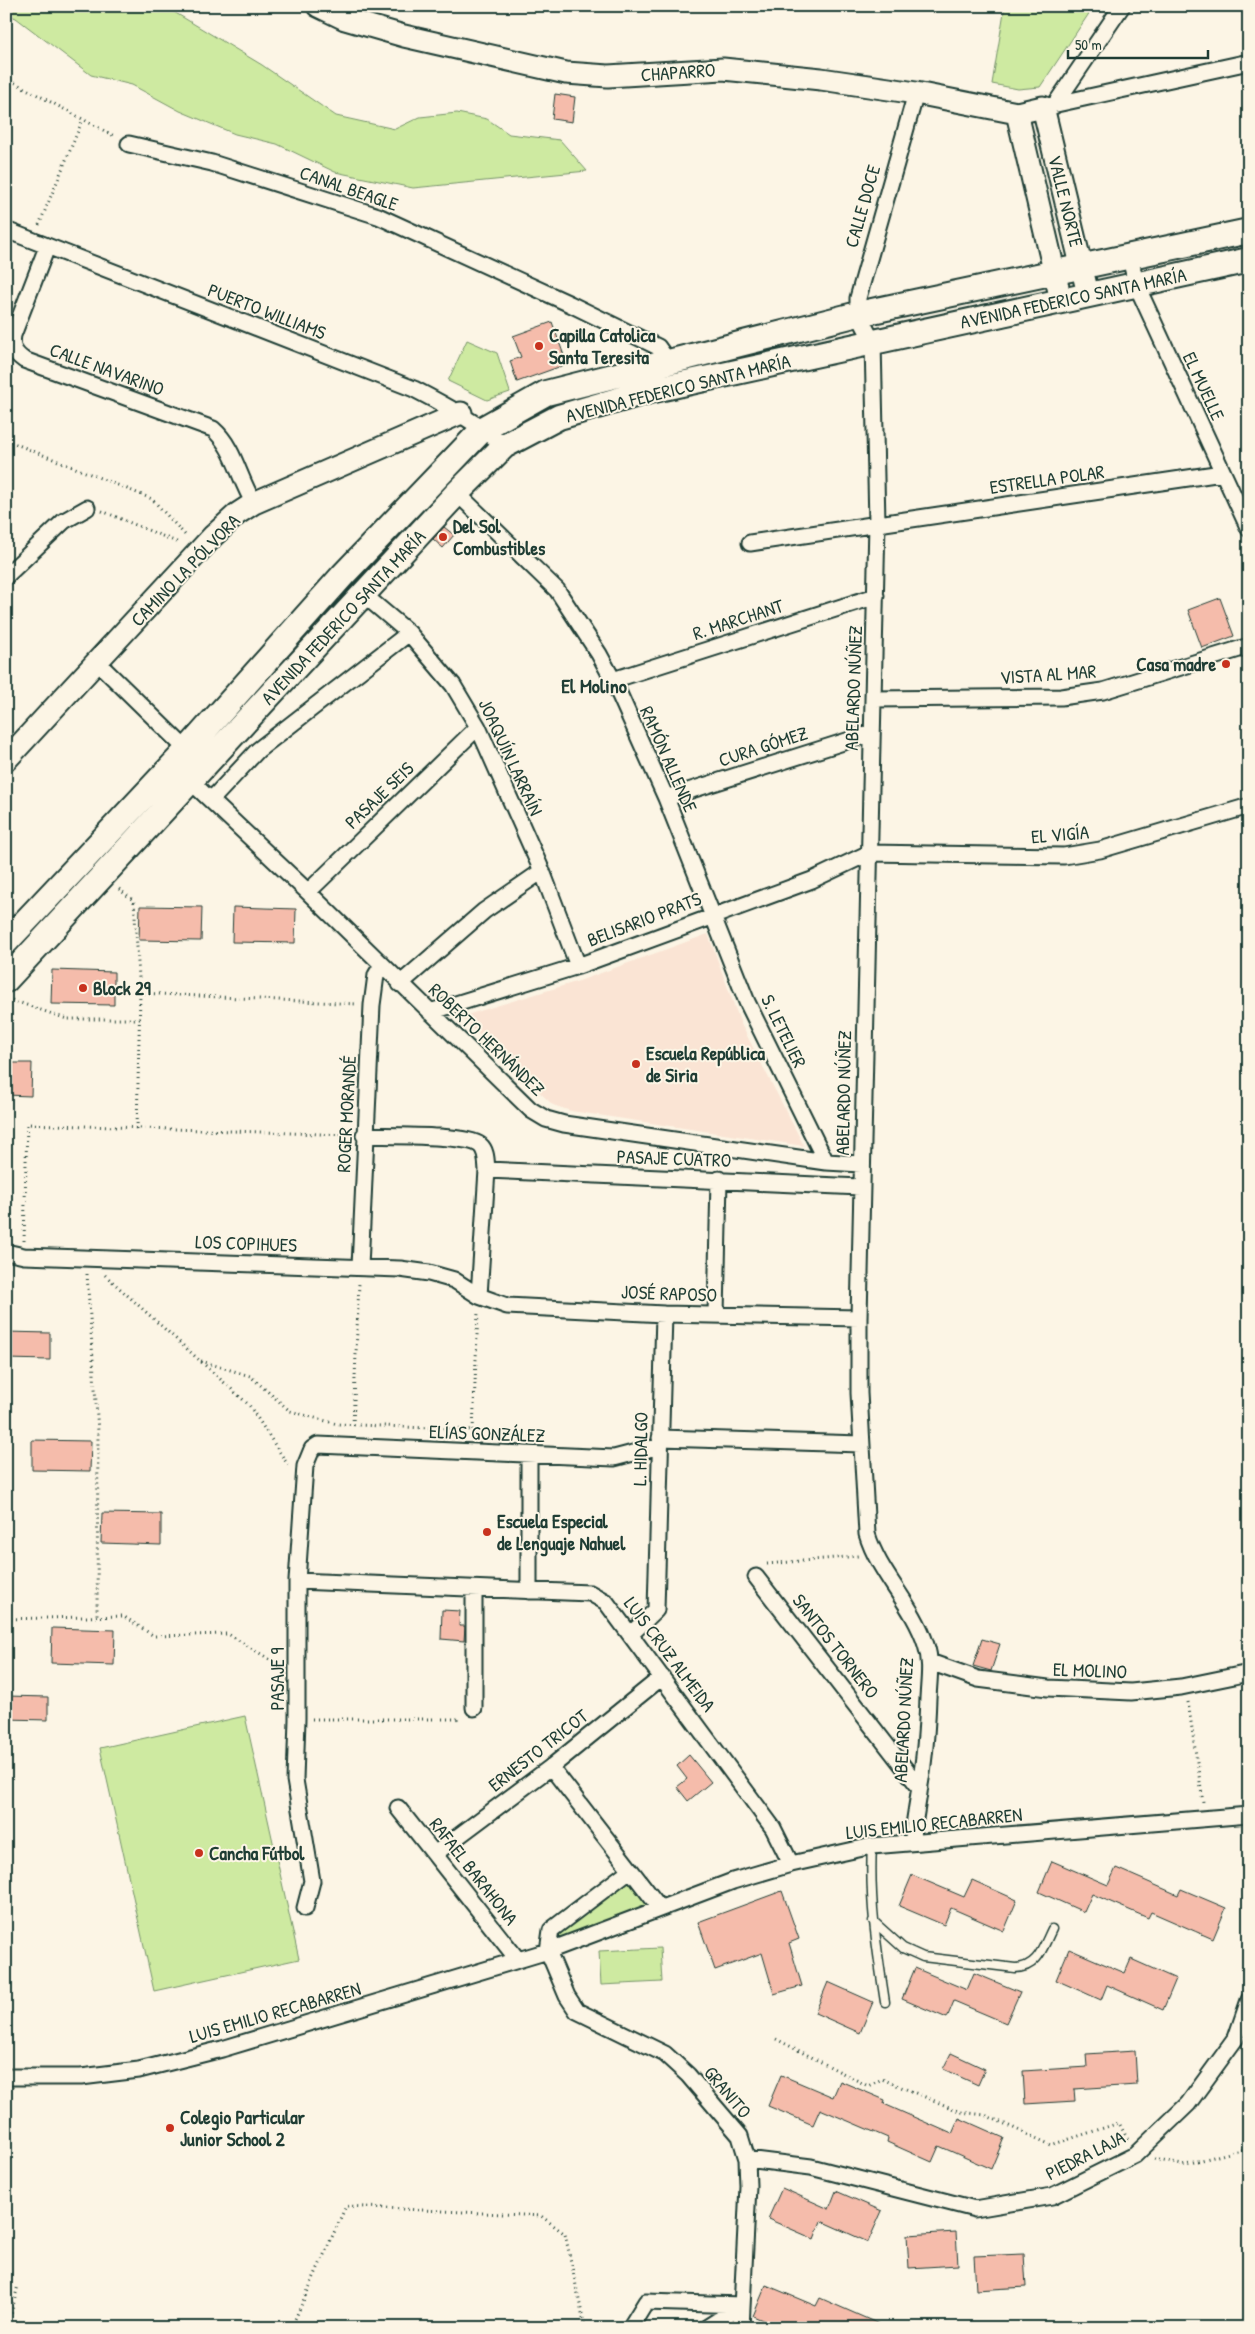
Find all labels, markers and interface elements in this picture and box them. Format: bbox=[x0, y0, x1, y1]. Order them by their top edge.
scale bar bbox=[1068, 28, 1208, 60]
text: 50 m bbox=[1075, 34, 1102, 55]
street label: CHAPARRO bbox=[640, 56, 716, 88]
street label: VALLE NORTE bbox=[1042, 153, 1090, 250]
street label: CANAL BEAGLE bbox=[296, 159, 402, 217]
street label: CALLE DOCE bbox=[838, 161, 886, 250]
street label: AVENIDA FEDERICO SANTA MARÍA bbox=[958, 261, 1188, 335]
street label: PUERTO WILLIAMS bbox=[204, 277, 330, 346]
place label: Capilla Catolica Santa Teresita bbox=[549, 322, 656, 370]
street label: CALLE NAVARINO bbox=[46, 336, 168, 402]
marker: Capilla Catolica Santa Teresita bbox=[533, 340, 545, 352]
street label: AVENIDA FEDERICO SANTA MARÍA bbox=[563, 347, 793, 429]
street label: EL MUELLE bbox=[1177, 348, 1231, 425]
street label: ESTRELLA POLAR bbox=[988, 458, 1106, 500]
street label: CAMINO LA PÓLVORA bbox=[125, 508, 245, 632]
place label: Del Sol Combustibles bbox=[453, 513, 546, 561]
street label: AVENIDA FEDERICO SANTA MARÍA bbox=[255, 524, 431, 710]
marker: Del Sol Combustibles bbox=[437, 531, 449, 543]
street label: R. MARCHANT bbox=[689, 592, 788, 646]
street label: ABELARDO NÚÑEZ bbox=[838, 625, 868, 751]
place label: Casa madre bbox=[1136, 651, 1216, 677]
street label: VISTA AL MAR bbox=[999, 658, 1097, 690]
marker: Casa madre bbox=[1220, 658, 1232, 670]
district label: El Molino bbox=[561, 672, 627, 699]
street label: JOAQUÍN LARRAÍN bbox=[473, 694, 549, 820]
street label: RAMÓN ALLENDE bbox=[634, 702, 704, 817]
street label: CURA GÓMEZ bbox=[715, 719, 811, 773]
street label: PASAJE SEIS bbox=[339, 755, 419, 834]
street label: EL VIGÍA bbox=[1030, 819, 1090, 849]
street label: BELISARIO PRATS bbox=[583, 885, 705, 953]
place label: Block 29 bbox=[93, 975, 151, 1001]
street label: ROBERTO HERNÁNDEZ bbox=[423, 977, 551, 1101]
marker: Block 29 bbox=[77, 982, 89, 994]
street label: S. LETELIER bbox=[755, 990, 813, 1072]
street label: ABELARDO NÚÑEZ bbox=[829, 1030, 857, 1156]
place label: Escuela República de Siria bbox=[646, 1040, 766, 1088]
street label: ROGER MORANDÉ bbox=[330, 1054, 362, 1173]
marker: Escuela República de Siria bbox=[630, 1058, 642, 1070]
street label: PASAJE CUATRO bbox=[616, 1143, 732, 1173]
street label: LOS COPIHUES bbox=[195, 1228, 298, 1258]
street label: JOSÉ RAPOSO bbox=[621, 1278, 717, 1308]
street label: L. HIDALGO bbox=[626, 1412, 654, 1486]
street label: ELÍAS GONZÁLEZ bbox=[429, 1418, 546, 1448]
place label: Escuela Especial de Lenguaje Nahuel bbox=[497, 1508, 626, 1557]
marker: Escuela Especial de Lenguaje Nahuel bbox=[481, 1526, 493, 1538]
street label: SANTOS TORNERO bbox=[787, 1588, 885, 1704]
street label: LUIS CRUZ ALMEIDA bbox=[618, 1591, 722, 1717]
street label: PASAJE 9 bbox=[264, 1647, 290, 1711]
street label: EL MOLINO bbox=[1053, 1656, 1127, 1684]
street label: ABELARDO NÚÑEZ bbox=[887, 1657, 919, 1783]
street label: ERNESTO TRICOT bbox=[483, 1702, 594, 1797]
street label: LUIS EMILIO RECABARREN bbox=[845, 1801, 1023, 1845]
street label: RAFAEL BARAHONA bbox=[424, 1812, 524, 1930]
place label: Cancha Fútbol bbox=[209, 1840, 305, 1866]
marker: Cancha Fútbol bbox=[193, 1847, 205, 1859]
street label: LUIS EMILIO RECABARREN bbox=[186, 1975, 364, 2049]
street label: GRANITO bbox=[698, 2060, 758, 2124]
place label: Colegio Particular Junior School 2 bbox=[180, 2104, 306, 2152]
marker: Colegio Particular Junior School 2 bbox=[164, 2122, 176, 2134]
street label: PIEDRA LAJA bbox=[1041, 2124, 1129, 2186]

